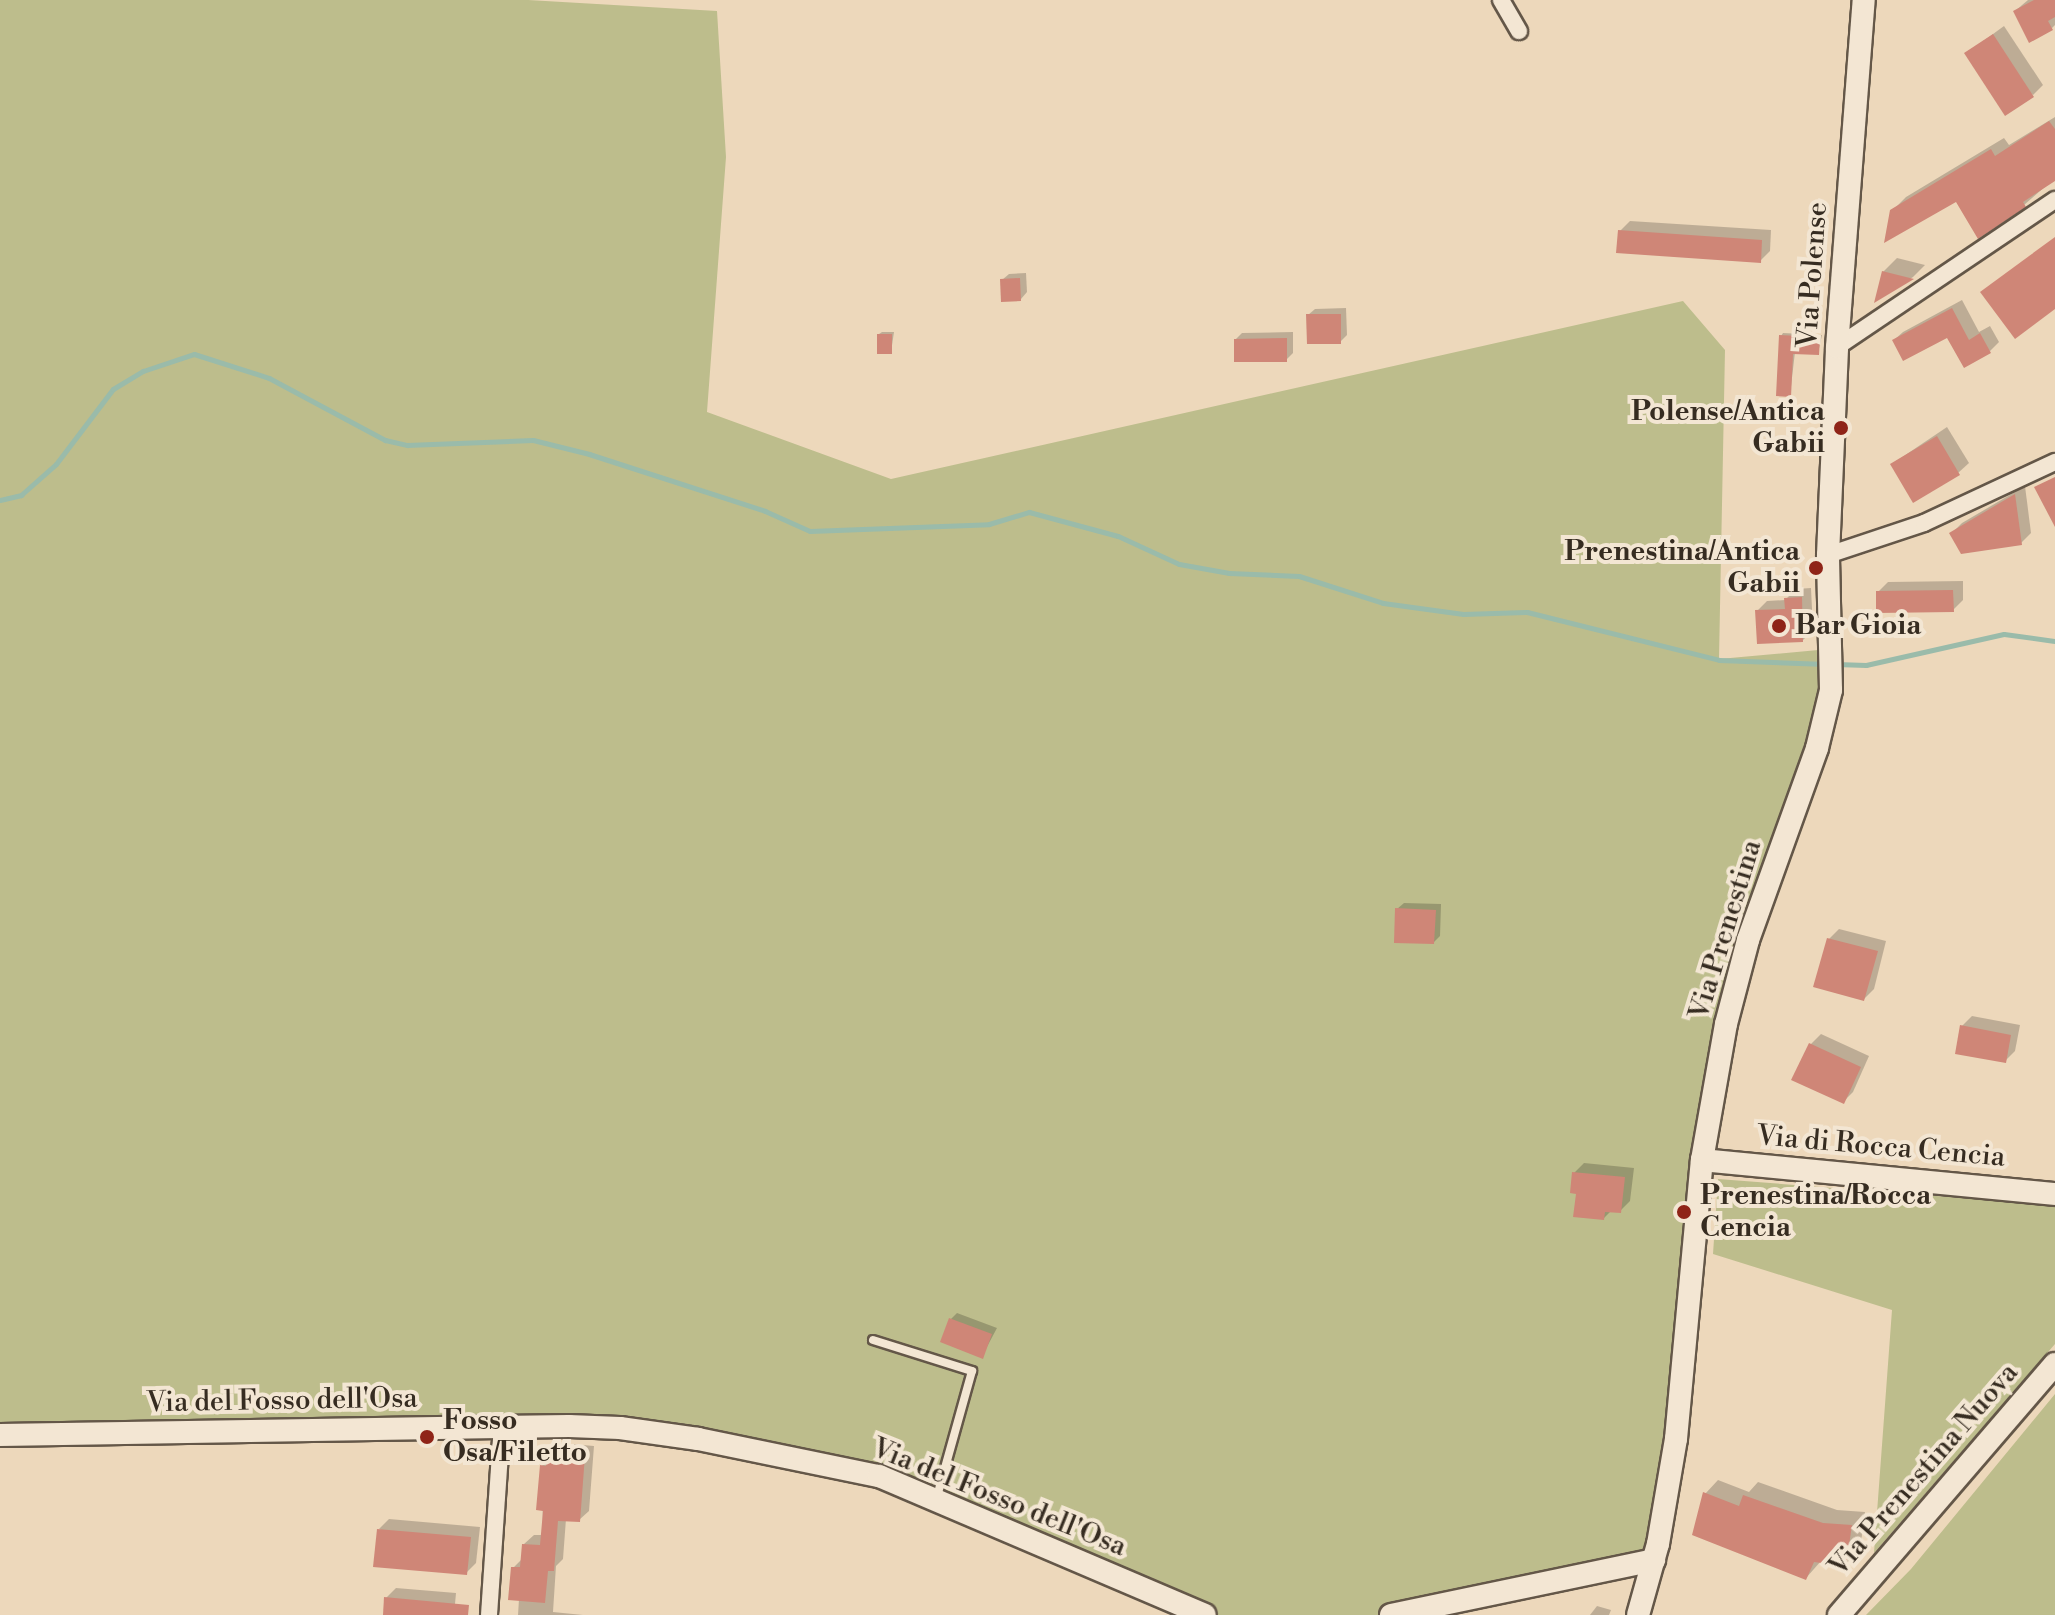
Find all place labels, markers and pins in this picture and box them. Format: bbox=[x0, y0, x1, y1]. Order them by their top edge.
place label: Polense/Antica Gabii bbox=[1631, 395, 1825, 461]
marker: Polense/Antica Gabii bbox=[1832, 419, 1850, 437]
place label: Prenestina/Antica Gabii bbox=[1564, 535, 1800, 601]
marker: Prenestina/Antica Gabii bbox=[1807, 559, 1825, 577]
place label: Bar Gioia bbox=[1795, 609, 1921, 643]
marker: Bar Gioia bbox=[1770, 617, 1788, 635]
place label: Prenestina/Rocca Cencia bbox=[1700, 1179, 1931, 1245]
marker: Prenestina/Rocca Cencia bbox=[1675, 1203, 1693, 1221]
place label: Fosso Osa/Filetto bbox=[443, 1404, 587, 1470]
marker: Fosso Osa/Filetto bbox=[418, 1428, 436, 1446]

